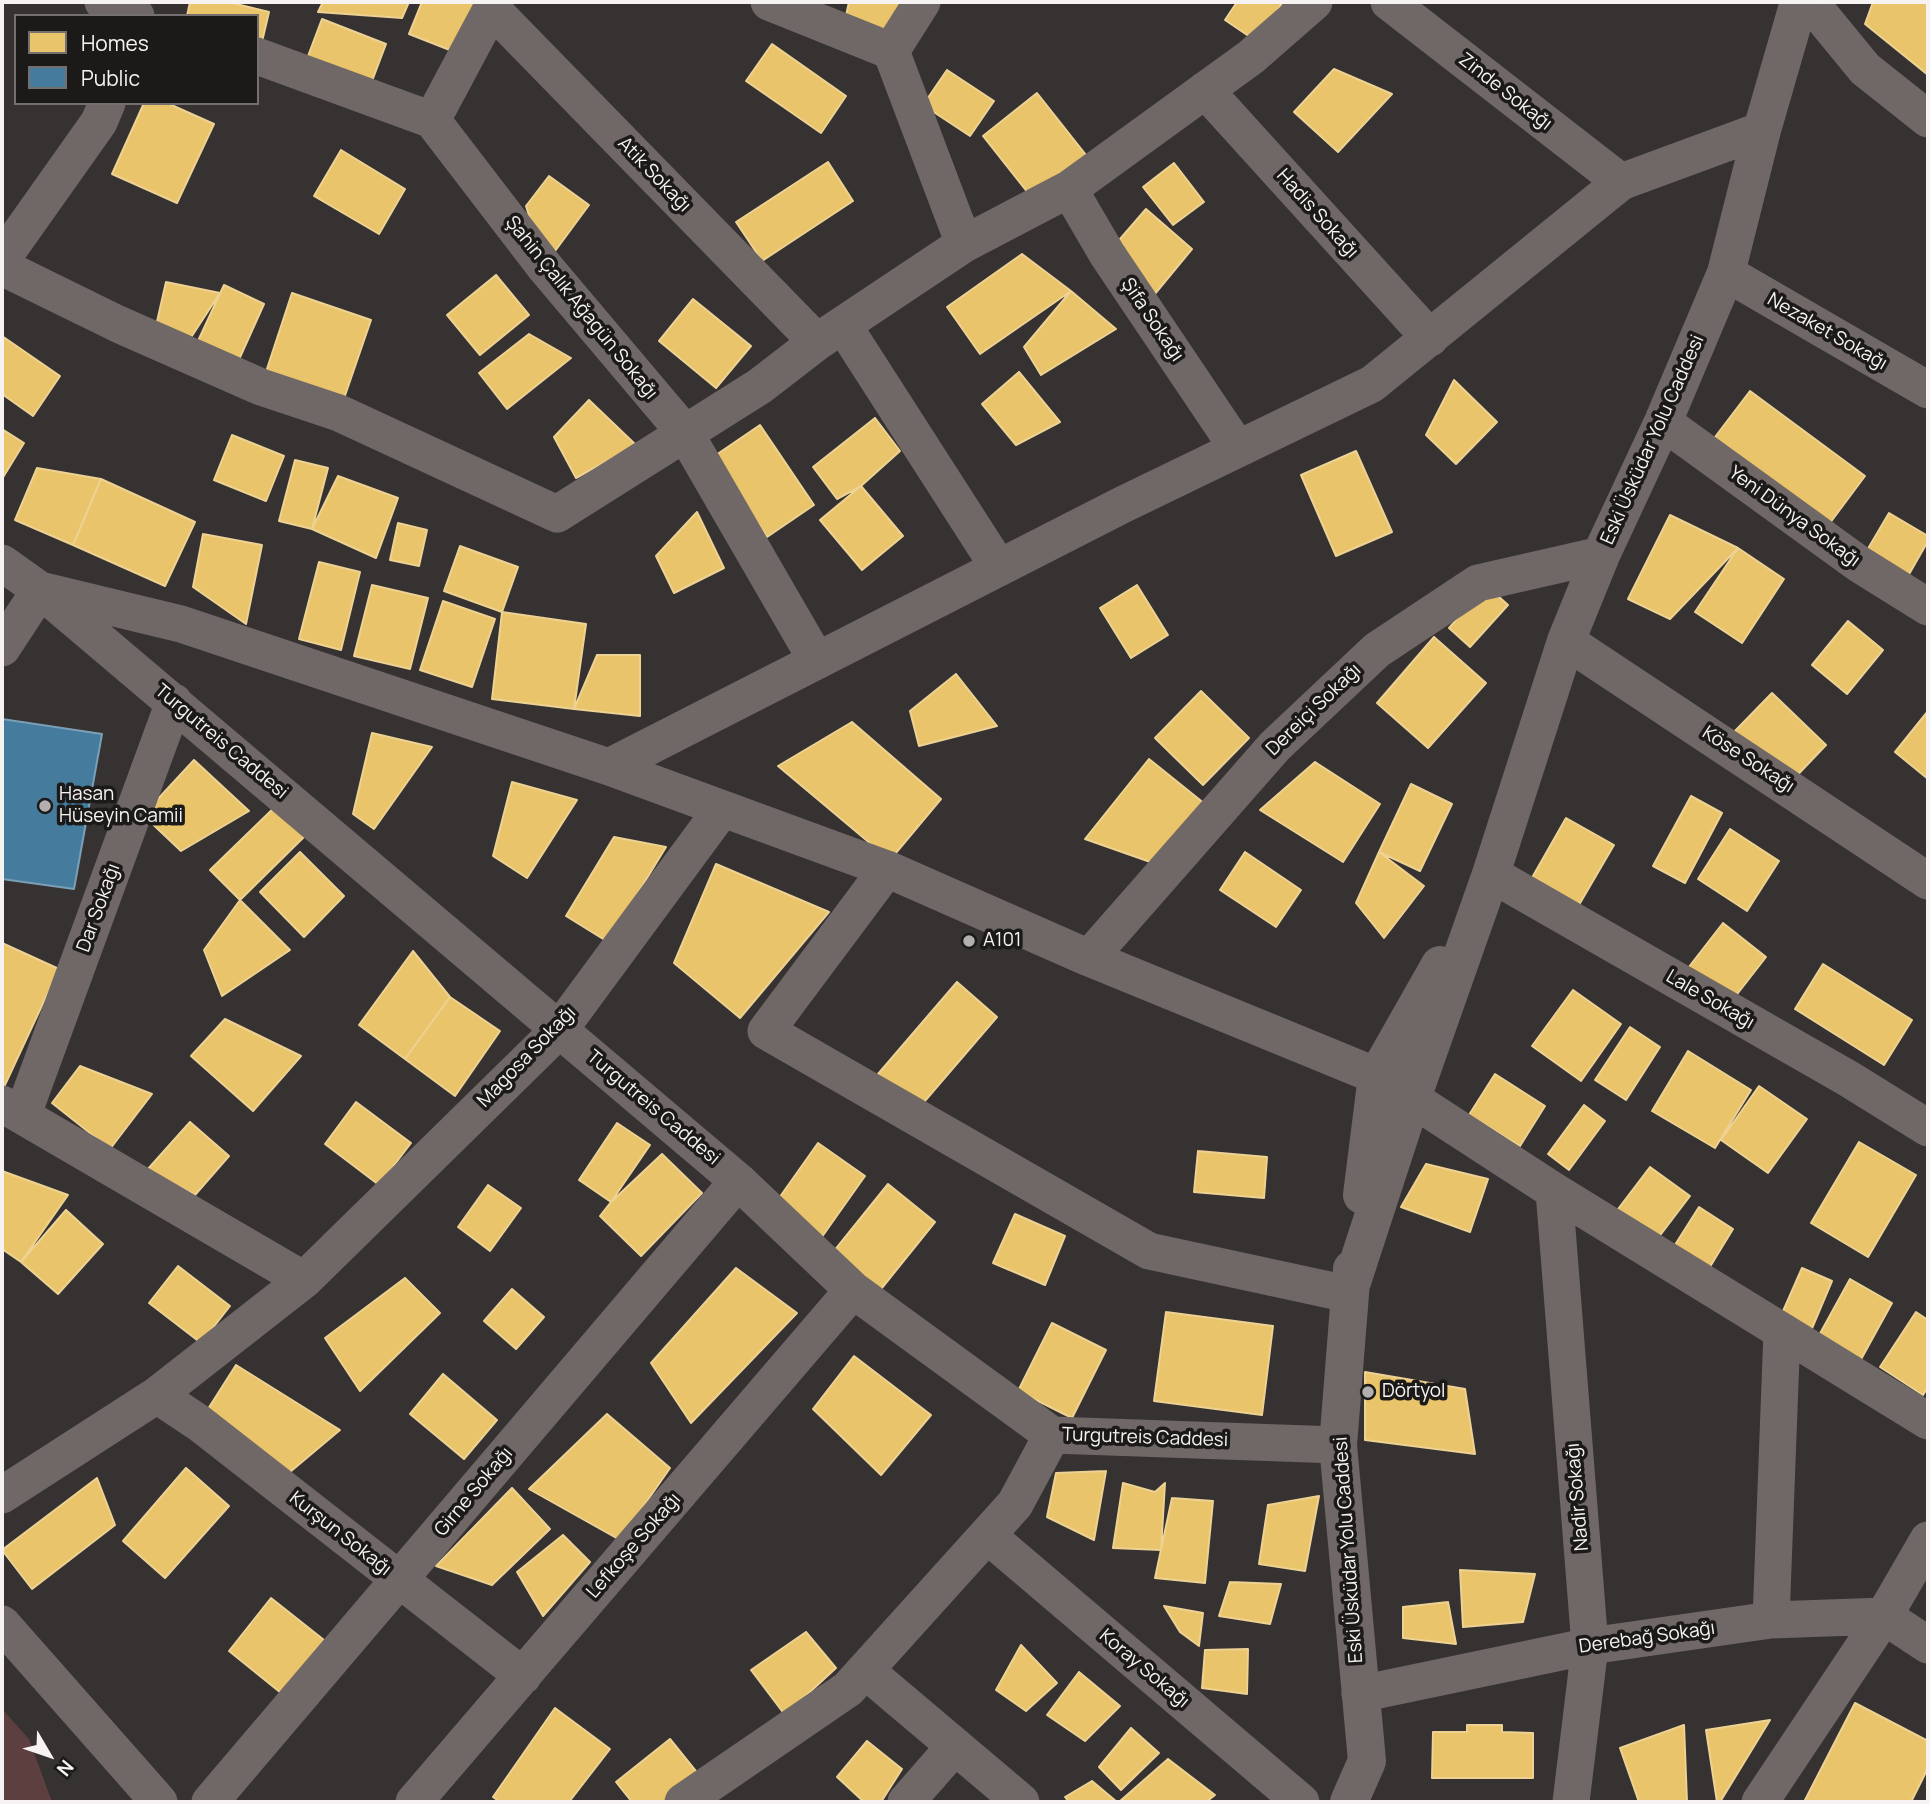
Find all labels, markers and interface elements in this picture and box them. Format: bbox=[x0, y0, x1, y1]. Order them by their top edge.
legend bbox=[14, 14, 259, 105]
text: Homes bbox=[81, 29, 149, 57]
street label: Zinde Sokağı bbox=[1454, 49, 1556, 135]
text: Public bbox=[81, 64, 140, 92]
street label: Atik Sokağı bbox=[613, 133, 695, 217]
street label: Hadis Sokağı bbox=[1271, 165, 1363, 263]
street label: Şahin Çalık Ağagün Sokağı bbox=[500, 212, 662, 404]
street label: Şifa Sokağı bbox=[1116, 274, 1188, 366]
street label: Nezaket Sokağı bbox=[1763, 288, 1891, 376]
street label: Eski Üsküdar Yolu Caddesi bbox=[1596, 332, 1710, 548]
street label: Yeni Dünya Sokağı bbox=[1724, 462, 1864, 572]
street label: Dereiçi Sokağı bbox=[1262, 659, 1366, 761]
street label: Turgutreis Caddesi bbox=[150, 680, 292, 804]
street label: Köse Sokağı bbox=[1698, 722, 1798, 798]
place label: Hasan Hüseyin Camii bbox=[59, 784, 183, 828]
marker: Hasan Hüseyin Camii bbox=[37, 798, 53, 814]
street label: Dar Sokağı bbox=[72, 861, 126, 955]
place label: A101 bbox=[983, 930, 1021, 952]
marker: A101 bbox=[961, 933, 977, 949]
street label: Lale Sokağı bbox=[1662, 966, 1758, 1034]
street label: Magosa Sokağı bbox=[473, 1002, 581, 1112]
street label: Turgutreis Caddesi bbox=[582, 1046, 724, 1170]
place label: Dörtyol bbox=[1382, 1381, 1445, 1403]
marker: Dörtyol bbox=[1360, 1384, 1376, 1400]
street label: Turgutreis Caddesi bbox=[1061, 1424, 1229, 1452]
street label: Eski Üsküdar Yolu Caddesi bbox=[1330, 1436, 1368, 1664]
street label: Nadir Sokağı bbox=[1562, 1442, 1594, 1552]
street label: Girne Sokağı bbox=[430, 1443, 518, 1541]
street label: Kurşun Sokağı bbox=[284, 1487, 396, 1581]
street label: Lefkoşe Sokağı bbox=[582, 1489, 686, 1603]
street label: Derebağ Sokağı bbox=[1578, 1617, 1716, 1659]
street label: Koray Sokağı bbox=[1094, 1625, 1194, 1713]
north arrow bbox=[14, 1720, 84, 1790]
text: N bbox=[51, 1755, 80, 1782]

